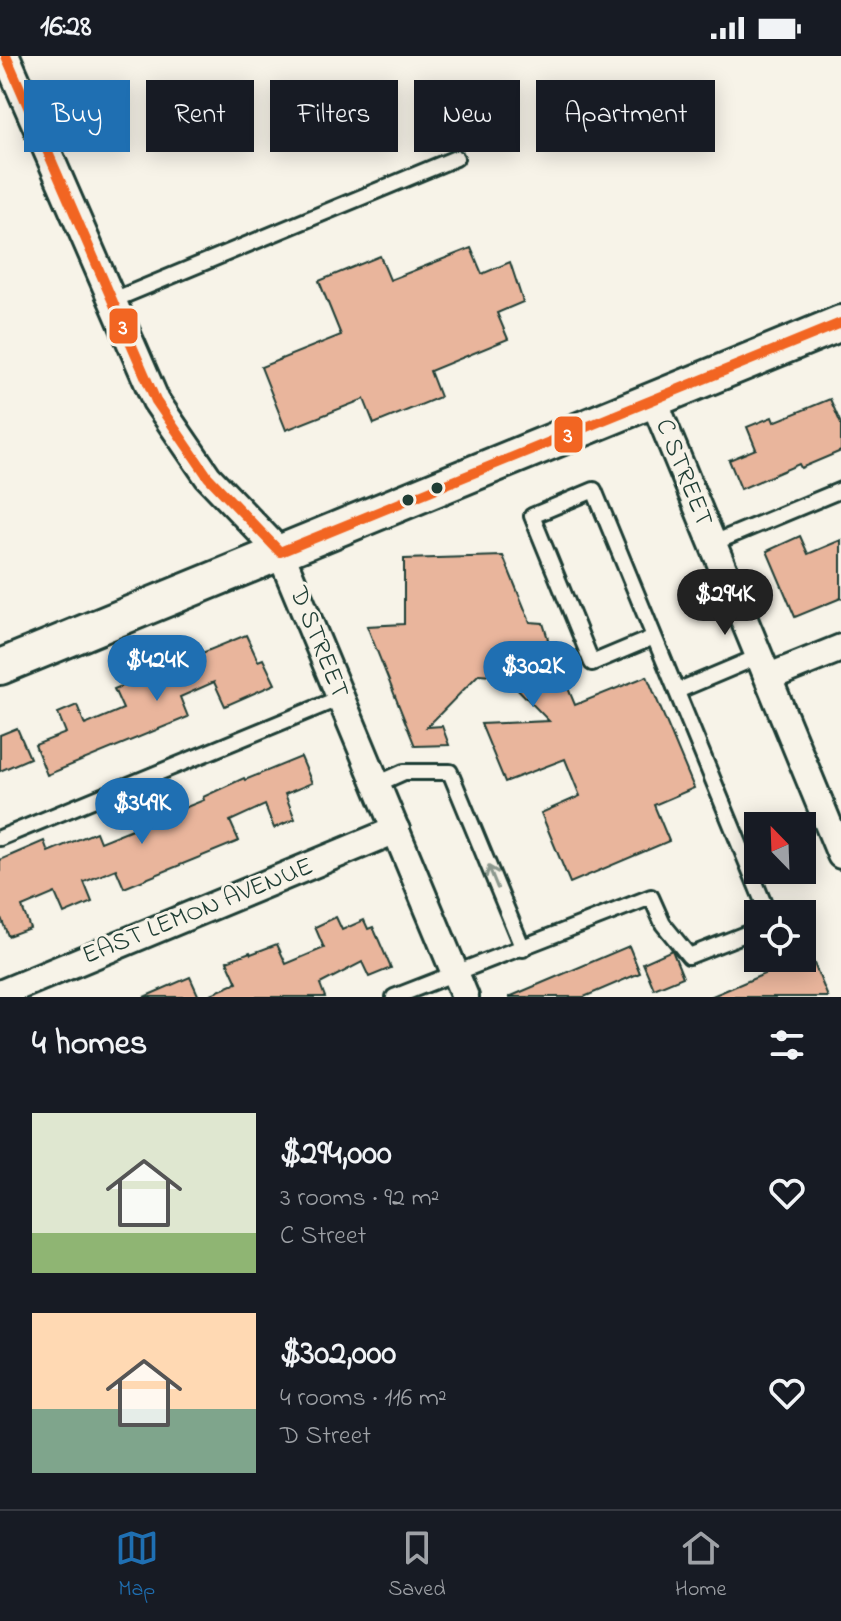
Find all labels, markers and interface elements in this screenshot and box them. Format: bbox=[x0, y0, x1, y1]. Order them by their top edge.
text: 16:28 bbox=[40, 6, 91, 50]
chip: Buy bbox=[24, 80, 130, 152]
chip: Rent bbox=[146, 80, 254, 152]
chip: Filters bbox=[270, 80, 398, 152]
chip: New bbox=[414, 80, 520, 152]
chip: Apartment bbox=[536, 80, 715, 152]
line badge: 3 bbox=[108, 307, 139, 345]
text: 3 bbox=[117, 313, 128, 345]
street label: C STREET bbox=[644, 413, 722, 533]
line badge: 3 bbox=[553, 415, 584, 454]
text: 3 bbox=[562, 421, 573, 453]
unlabelled marker bbox=[429, 480, 445, 496]
unlabelled marker bbox=[400, 492, 416, 508]
pin: $294K bbox=[669, 569, 781, 637]
text: $294K bbox=[695, 576, 755, 614]
street label: D STREET bbox=[278, 580, 358, 705]
pin: $424K bbox=[101, 635, 213, 703]
pin: $302K bbox=[477, 641, 589, 709]
text: $424K bbox=[126, 642, 188, 680]
text: $302K bbox=[501, 648, 565, 686]
pin: $349K bbox=[86, 778, 198, 846]
text: $349K bbox=[113, 785, 171, 823]
north arrow bbox=[744, 812, 816, 884]
map controls bbox=[744, 812, 816, 972]
street label: EAST LEMON AVENUE bbox=[77, 848, 319, 976]
one-way arrow bbox=[485, 865, 500, 890]
button: locate bbox=[744, 900, 816, 972]
text: 4 homes bbox=[32, 1020, 147, 1070]
icon: filters bbox=[765, 1023, 809, 1067]
text: $294,000 bbox=[280, 1130, 392, 1180]
icon: home bbox=[96, 1145, 192, 1241]
icon: heart bbox=[765, 1171, 809, 1215]
text: 3 rooms · 92 m² bbox=[280, 1180, 439, 1218]
text: C Street bbox=[280, 1218, 366, 1256]
text: $302,000 bbox=[280, 1330, 396, 1380]
icon: home bbox=[96, 1345, 192, 1441]
icon: heart bbox=[765, 1371, 809, 1415]
text: 4 rooms · 116 m² bbox=[280, 1380, 447, 1418]
text: D Street bbox=[280, 1418, 371, 1456]
tab: Map bbox=[115, 1526, 159, 1606]
tab: Saved bbox=[388, 1526, 446, 1606]
tab: Home bbox=[675, 1526, 726, 1606]

